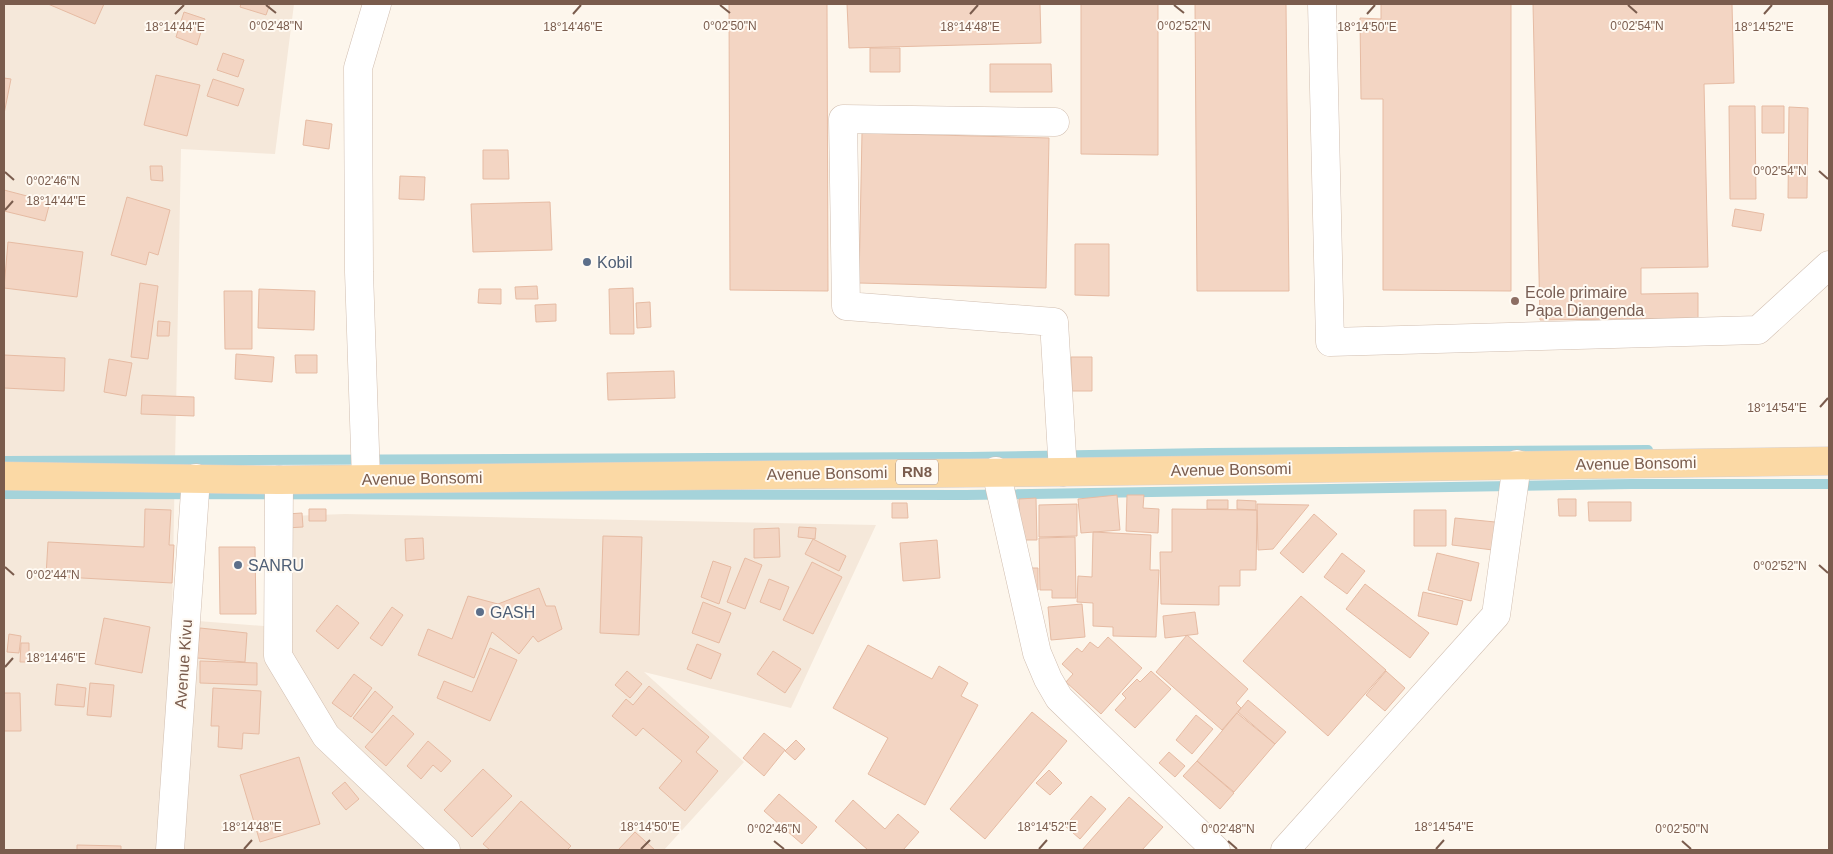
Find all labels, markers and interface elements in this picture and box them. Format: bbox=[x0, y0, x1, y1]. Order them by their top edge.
text: 0°02'48"N bbox=[249, 19, 303, 33]
text: 0°02'50"N bbox=[703, 19, 757, 33]
text: 0°02'52"N bbox=[1157, 19, 1211, 33]
text: 0°02'54"N bbox=[1610, 19, 1664, 33]
text: 18°14'44"E bbox=[145, 20, 205, 34]
text: 18°14'46"E bbox=[543, 20, 603, 34]
text: 18°14'48"E bbox=[940, 20, 1000, 34]
text: 18°14'50"E bbox=[1337, 20, 1397, 34]
text: 18°14'52"E bbox=[1734, 20, 1794, 34]
text: 0°02'54"N bbox=[1753, 164, 1807, 178]
text: 0°02'46"N bbox=[26, 174, 80, 188]
text: 18°14'44"E bbox=[26, 194, 86, 208]
place label: Kobil bbox=[597, 254, 633, 271]
marker: Kobil bbox=[581, 256, 593, 268]
place label: Ecole primaire Papa Diangenda bbox=[1525, 284, 1644, 319]
marker: Ecole primaire Papa Diangenda bbox=[1509, 295, 1521, 307]
text: 18°14'54"E bbox=[1747, 401, 1807, 415]
street label: Avenue Bonsomi bbox=[1576, 454, 1696, 473]
road number: RN8 bbox=[896, 460, 938, 484]
street label: Avenue Bonsomi bbox=[1171, 460, 1291, 479]
street label: Avenue Bonsomi bbox=[767, 464, 887, 483]
street label: Avenue Bonsomi bbox=[362, 469, 482, 488]
place label: SANRU bbox=[248, 557, 304, 574]
marker: SANRU bbox=[232, 559, 244, 571]
text: 0°02'52"N bbox=[1753, 559, 1807, 573]
text: 0°02'44"N bbox=[26, 568, 80, 582]
place label: GASH bbox=[490, 604, 535, 621]
marker: GASH bbox=[474, 606, 486, 618]
street label: Avenue Kivu bbox=[172, 619, 195, 709]
text: 18°14'46"E bbox=[26, 651, 86, 665]
text: 18°14'48"E bbox=[222, 820, 282, 834]
text: 18°14'50"E bbox=[620, 820, 680, 834]
text: 18°14'52"E bbox=[1017, 820, 1077, 834]
text: 18°14'54"E bbox=[1414, 820, 1474, 834]
text: 0°02'46"N bbox=[747, 822, 801, 836]
text: 0°02'48"N bbox=[1201, 822, 1255, 836]
text: 0°02'50"N bbox=[1655, 822, 1709, 836]

